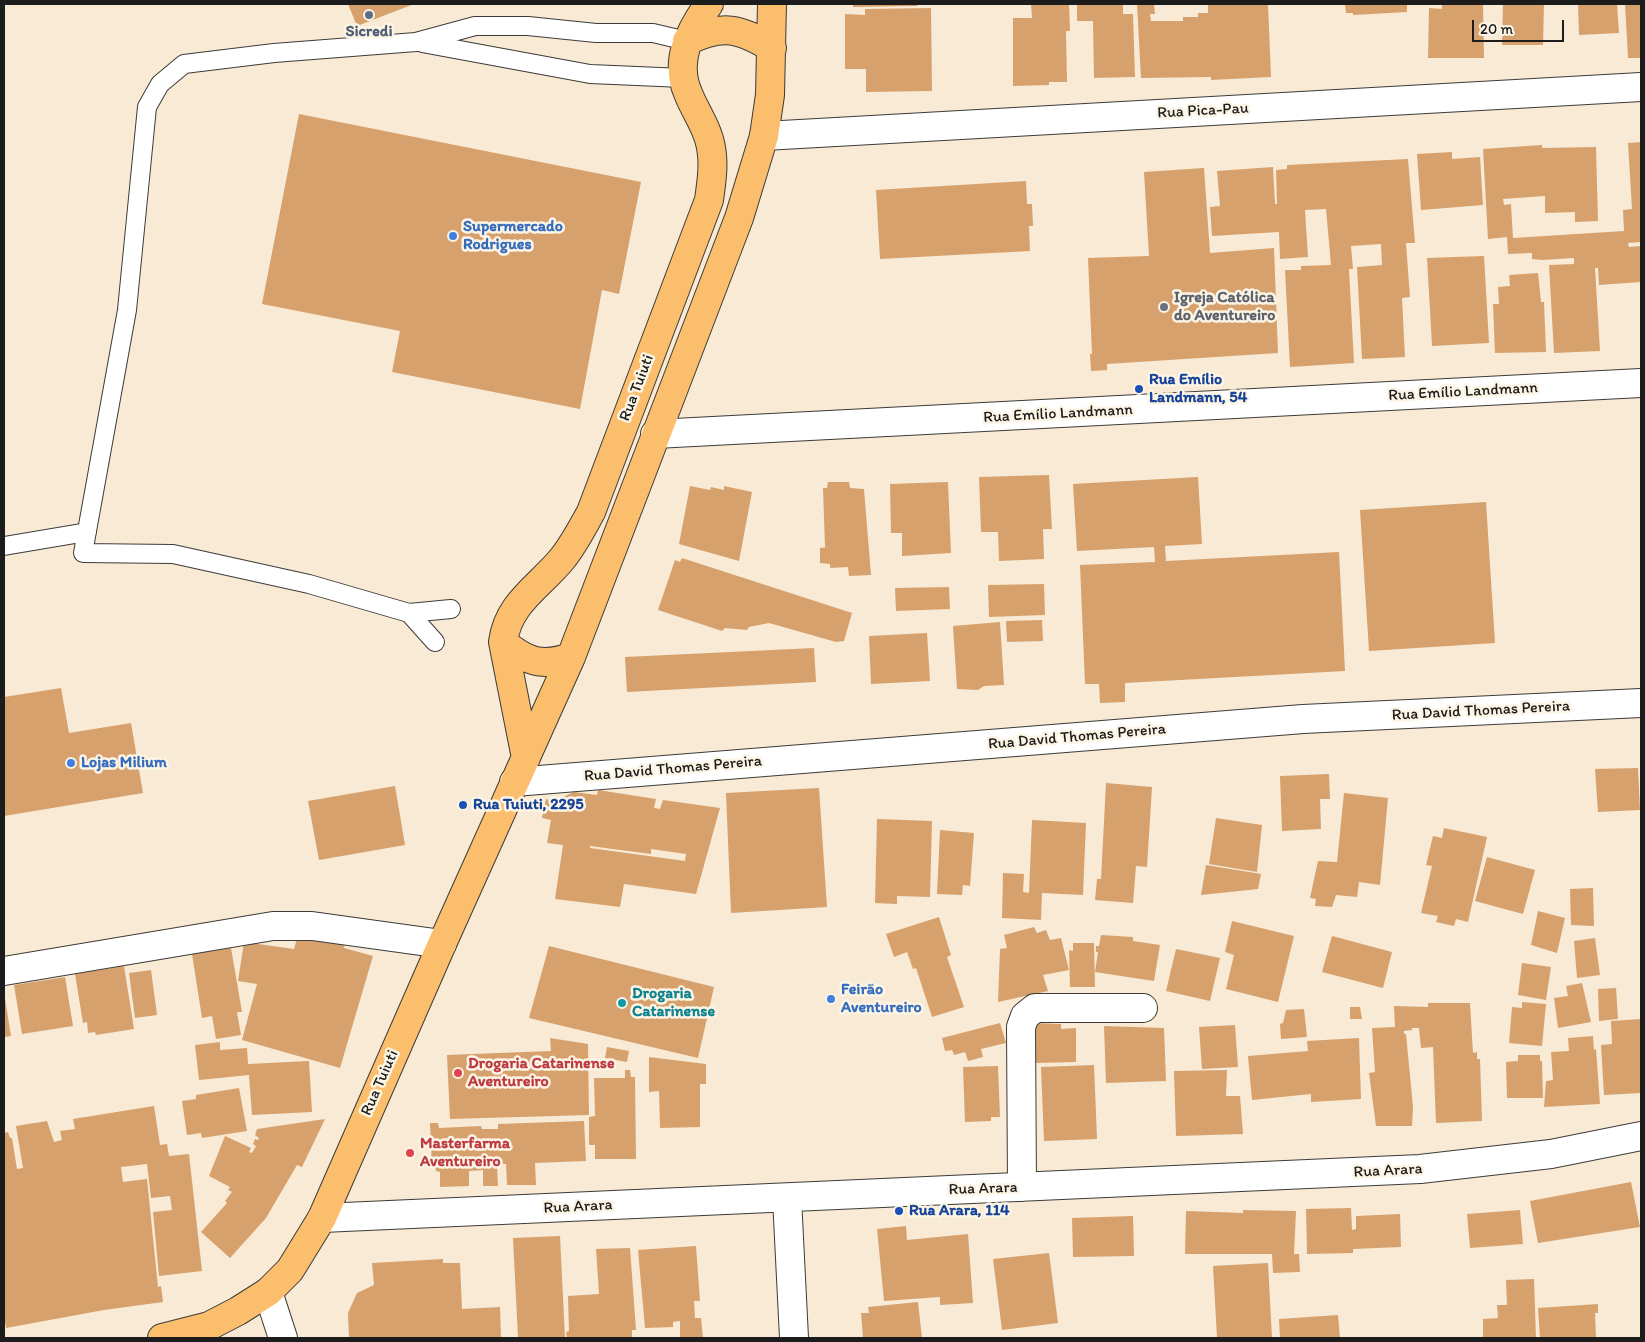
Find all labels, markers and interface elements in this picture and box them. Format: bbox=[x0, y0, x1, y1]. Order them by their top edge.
marker: Sicredi bbox=[363, 9, 375, 21]
scale bar bbox=[1475, 10, 1568, 42]
text: 20 m bbox=[1480, 20, 1513, 38]
place label: Sicredi bbox=[346, 22, 392, 42]
street label: Rua Pica-Pau bbox=[1157, 99, 1249, 123]
place label: Supermercado Rodrigues bbox=[463, 217, 563, 255]
marker: Supermercado Rodrigues bbox=[447, 230, 459, 242]
place label: Igreja Católica do Aventureiro bbox=[1174, 288, 1275, 326]
marker: Igreja Católica do Aventureiro bbox=[1158, 301, 1170, 313]
street label: Rua Tuiuti bbox=[616, 352, 658, 424]
place label: Rua Emílio Landmann, 54 bbox=[1149, 370, 1247, 408]
street label: Rua Emílio Landmann bbox=[1388, 378, 1538, 406]
marker: Rua Emílio Landmann, 54 bbox=[1133, 383, 1145, 395]
street label: Rua Emílio Landmann bbox=[983, 400, 1133, 428]
street label: Rua David Thomas Pereira bbox=[1391, 697, 1571, 725]
street label: Rua David Thomas Pereira bbox=[987, 720, 1167, 754]
street label: Rua David Thomas Pereira bbox=[583, 752, 763, 786]
place label: Lojas Milium bbox=[81, 753, 167, 773]
marker: Lojas Milium bbox=[65, 757, 77, 769]
place label: Rua Tuiuti, 2295 bbox=[473, 795, 584, 815]
marker: Rua Tuiuti, 2295 bbox=[457, 799, 469, 811]
place label: Feirão Aventureiro bbox=[841, 980, 922, 1018]
place label: Drogaria Catarinense bbox=[632, 984, 715, 1022]
marker: Feirão Aventureiro bbox=[825, 993, 837, 1005]
marker: Drogaria Catarinense bbox=[616, 997, 628, 1009]
street label: Rua Tuiuti bbox=[357, 1047, 403, 1119]
place label: Drogaria Catarinense Aventureiro bbox=[468, 1054, 614, 1092]
marker: Drogaria Catarinense Aventureiro bbox=[452, 1067, 464, 1079]
place label: Masterfarma Aventureiro bbox=[420, 1134, 510, 1172]
marker: Masterfarma Aventureiro bbox=[404, 1147, 416, 1159]
street label: Rua Arara bbox=[1353, 1160, 1423, 1182]
street label: Rua Arara bbox=[948, 1178, 1018, 1200]
street label: Rua Arara bbox=[543, 1196, 613, 1218]
place label: Rua Arara, 114 bbox=[909, 1201, 1010, 1221]
marker: Rua Arara, 114 bbox=[893, 1205, 905, 1217]

